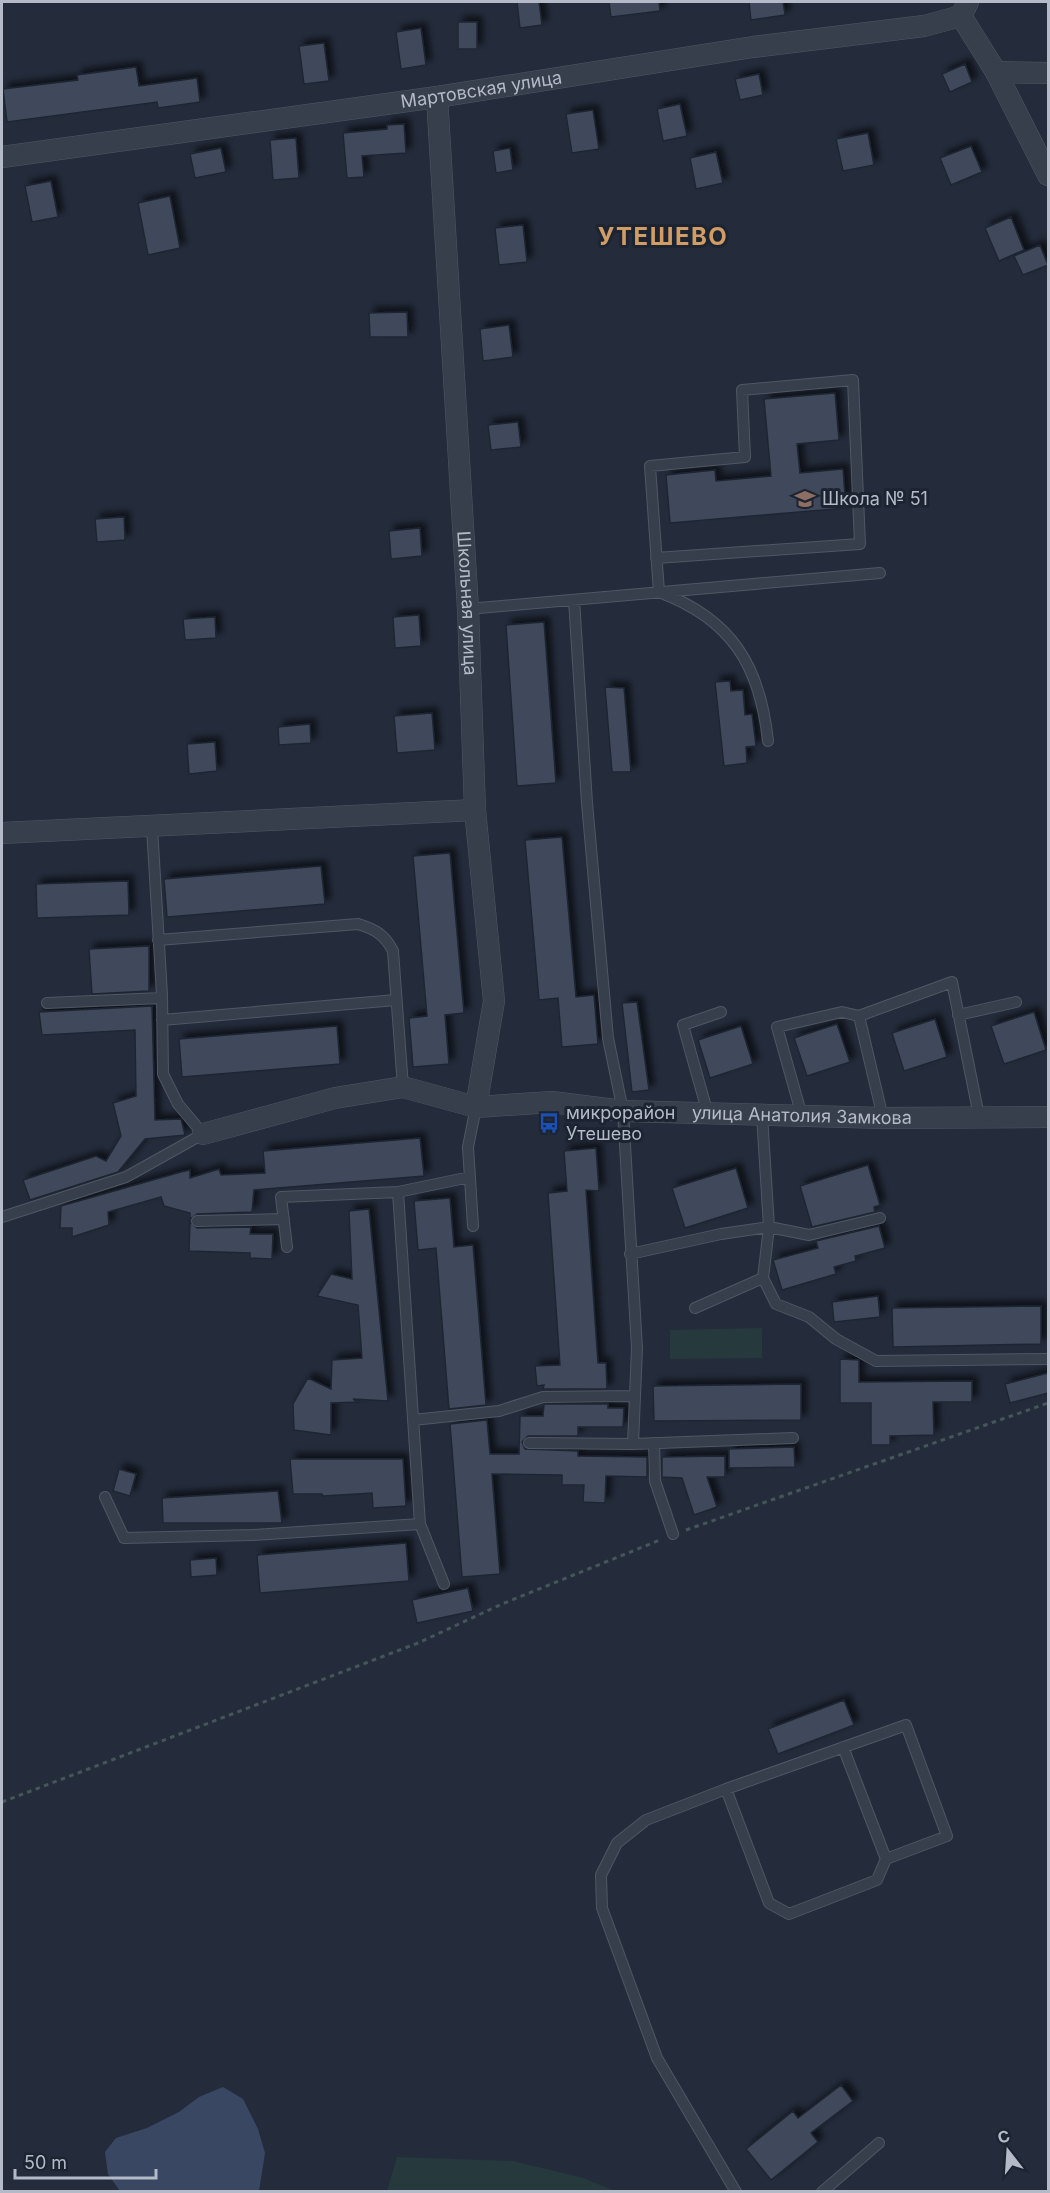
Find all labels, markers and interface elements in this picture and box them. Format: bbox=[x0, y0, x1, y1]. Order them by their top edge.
street label: Мартовская улица bbox=[399, 66, 563, 112]
district label: УТЕШЕВО bbox=[598, 222, 728, 251]
school or university icon: Школа № 51 bbox=[793, 487, 817, 511]
place label: Школа № 51 bbox=[822, 488, 928, 509]
street label: Школьная улица bbox=[453, 530, 481, 676]
place label: микрорайон Утешево bbox=[566, 1102, 675, 1144]
street label: улица Анатолия Замкова bbox=[692, 1102, 912, 1128]
bus stop icon: микрорайон Утешево bbox=[537, 1111, 561, 1135]
north arrow bbox=[978, 2121, 1038, 2181]
text: С bbox=[995, 2125, 1012, 2148]
scale bar bbox=[15, 2142, 156, 2180]
text: 50 m bbox=[24, 2152, 67, 2173]

